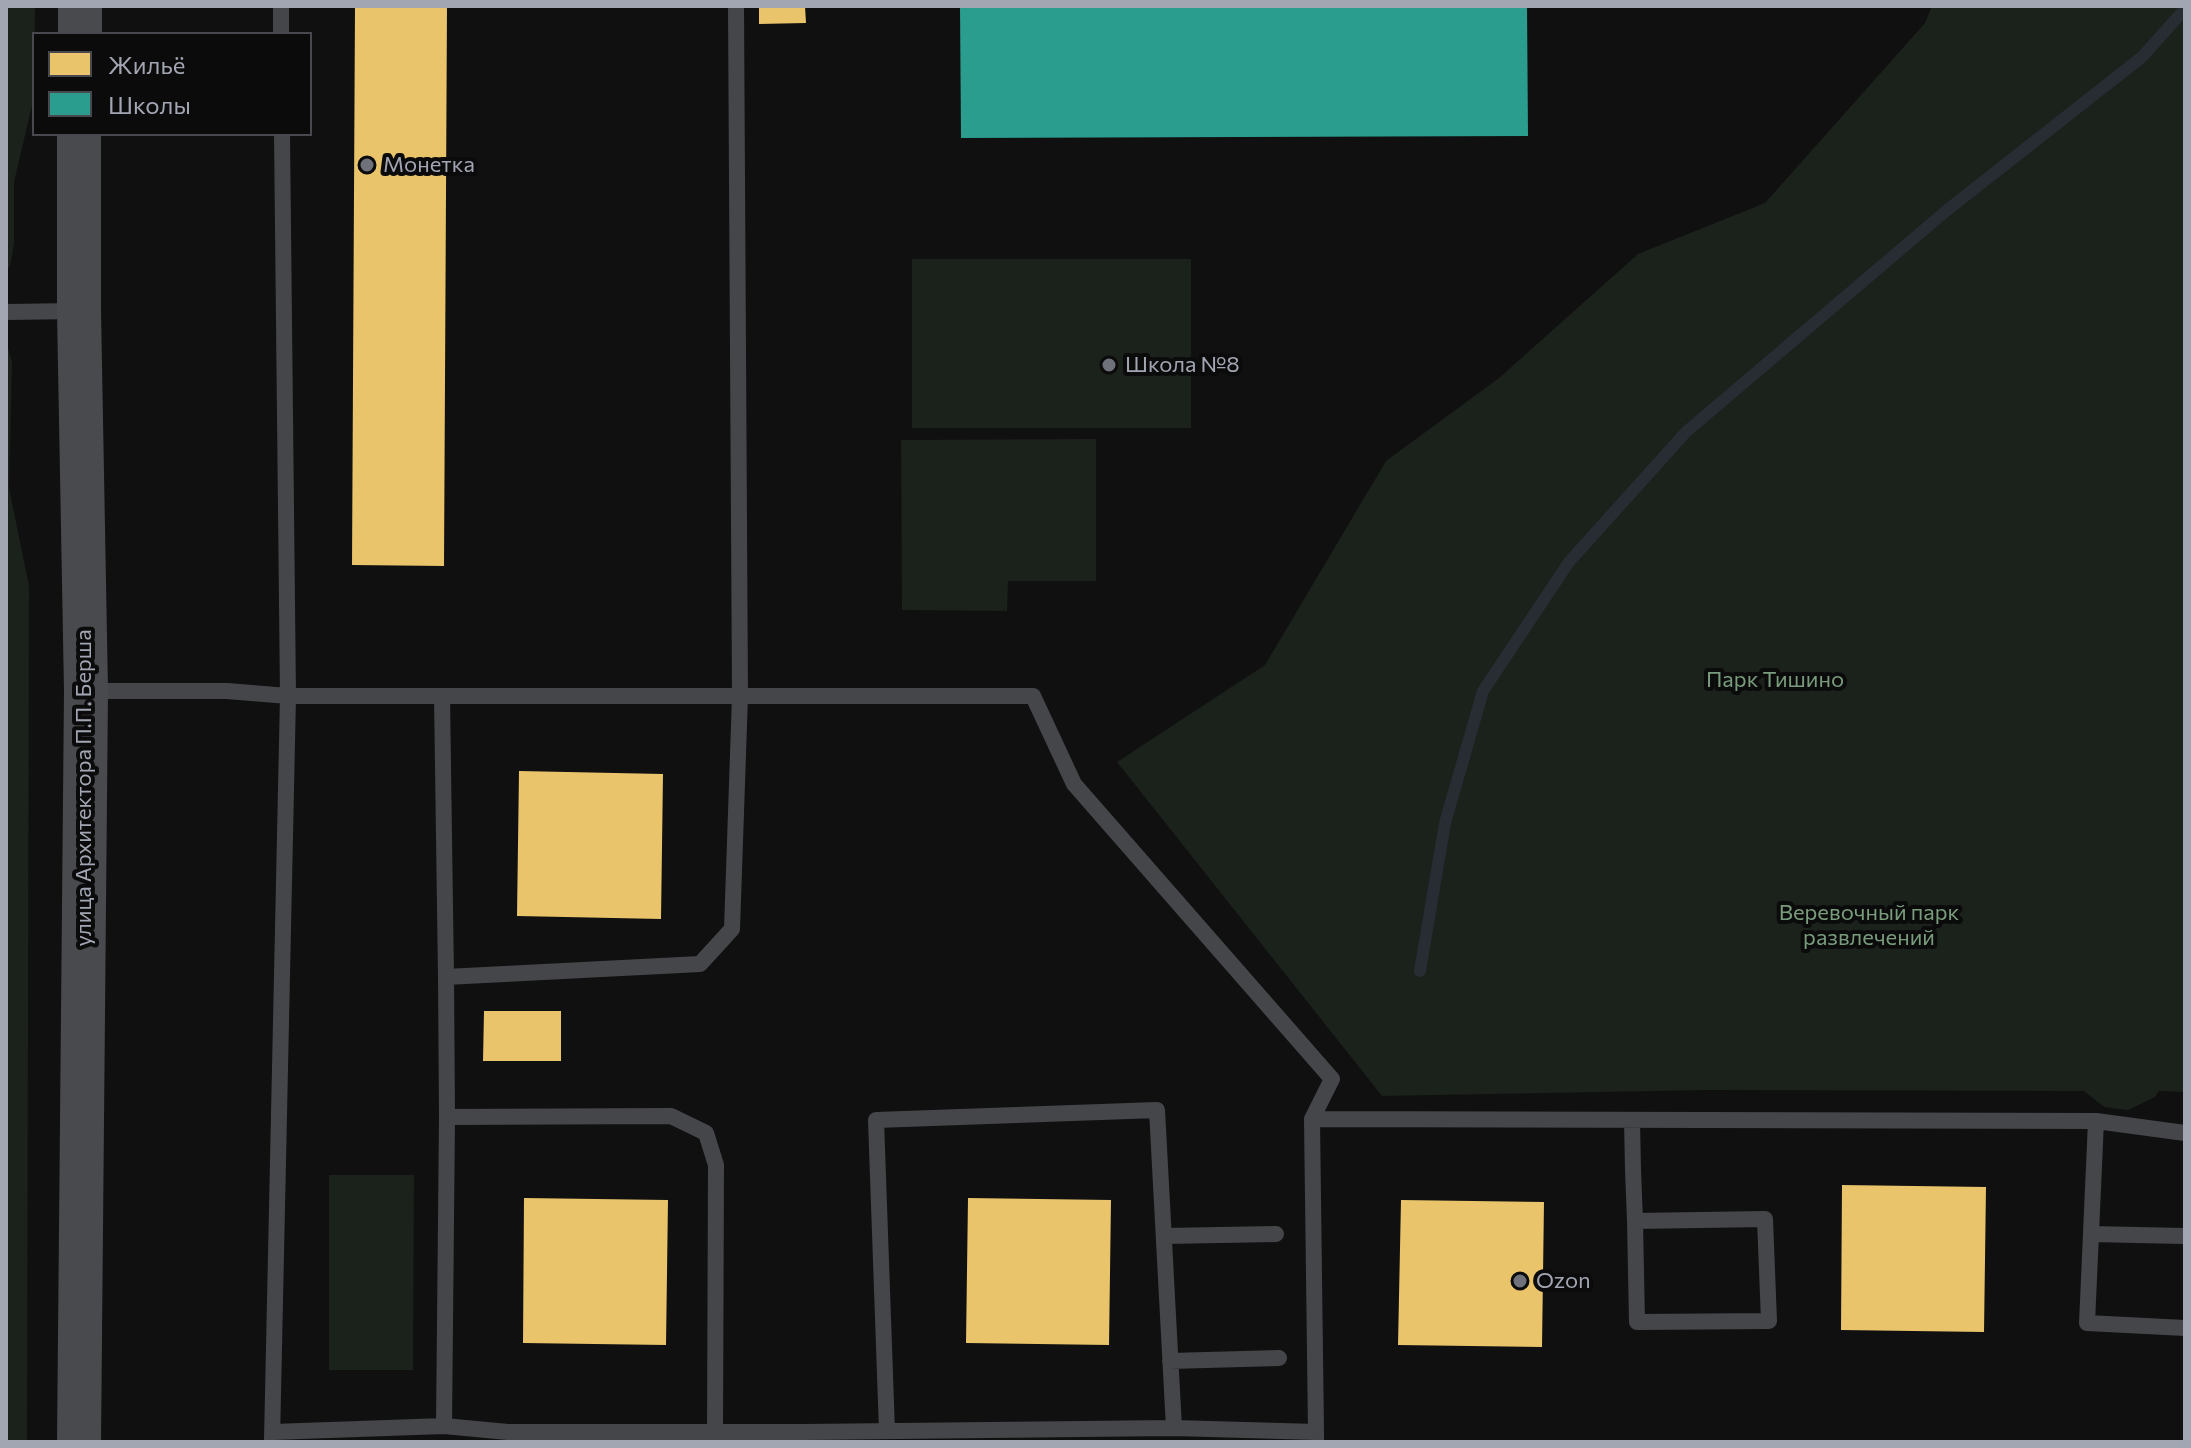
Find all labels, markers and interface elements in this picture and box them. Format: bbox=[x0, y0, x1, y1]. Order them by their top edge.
legend bbox=[32, 32, 312, 136]
text: Жильё bbox=[108, 50, 185, 79]
text: Школы bbox=[108, 90, 191, 119]
place label: Монетка bbox=[383, 152, 475, 178]
marker: Монетка bbox=[358, 156, 376, 174]
place label: Школа №8 bbox=[1125, 352, 1240, 378]
marker: Школа №8 bbox=[1100, 356, 1118, 374]
street label: улица Архитектора П.П. Берша bbox=[71, 629, 97, 947]
park label: Парк Тишино bbox=[1706, 667, 1844, 693]
park label: Веревочный парк развлечений bbox=[1779, 900, 1959, 952]
place label: Ozon bbox=[1536, 1268, 1591, 1294]
marker: Ozon bbox=[1511, 1272, 1529, 1290]

